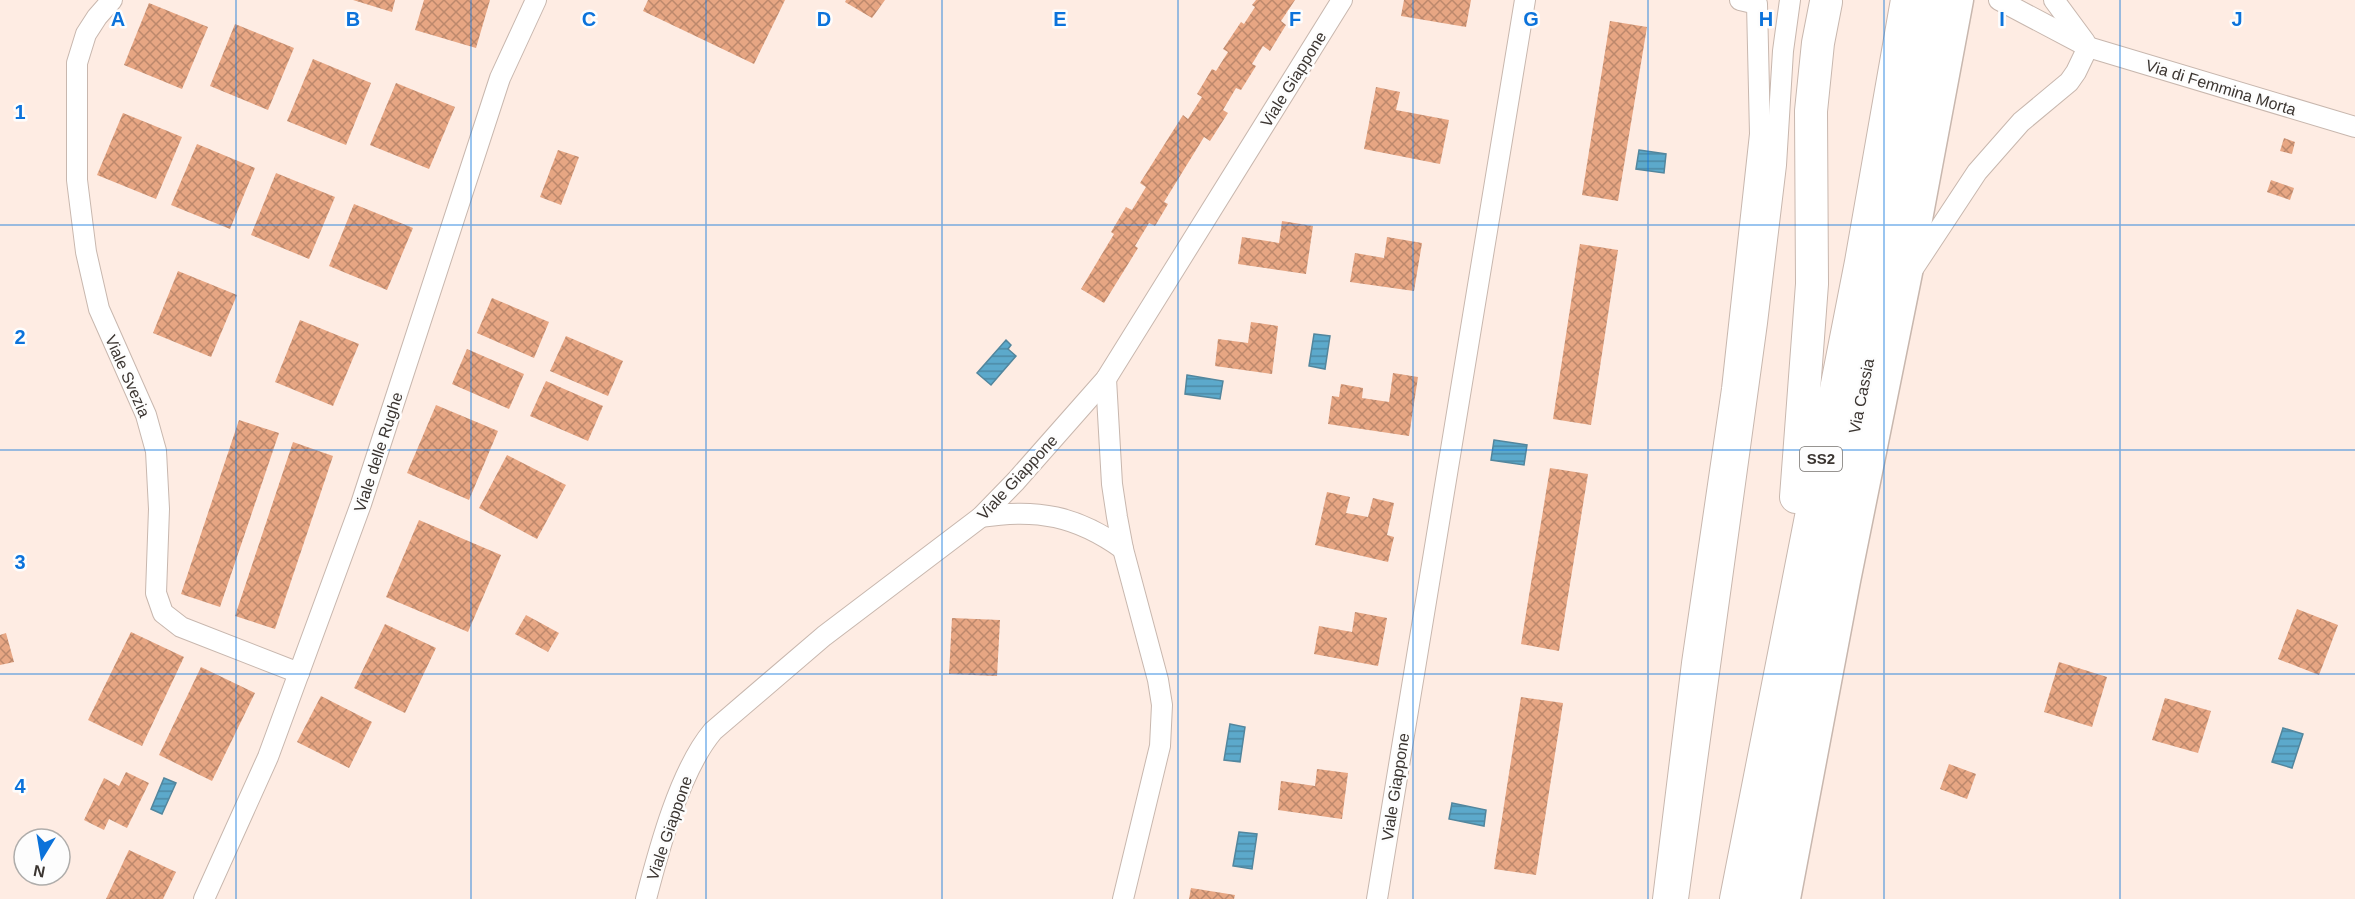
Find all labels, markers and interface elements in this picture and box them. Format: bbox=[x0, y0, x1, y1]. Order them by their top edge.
text: A bbox=[111, 8, 125, 30]
text: B bbox=[346, 8, 360, 30]
text: C bbox=[582, 8, 596, 30]
text: D bbox=[817, 8, 831, 30]
text: E bbox=[1053, 8, 1067, 30]
text: F bbox=[1289, 8, 1301, 30]
text: G bbox=[1523, 8, 1539, 30]
text: H bbox=[1759, 8, 1773, 30]
text: I bbox=[1999, 8, 2005, 30]
text: J bbox=[2231, 8, 2243, 30]
street label: Viale Giappone bbox=[1257, 28, 1330, 130]
street label: Via di Femmina Morta bbox=[2144, 57, 2298, 118]
text: 1 bbox=[14, 101, 26, 123]
text: 2 bbox=[14, 326, 26, 348]
street label: Viale Svezia bbox=[102, 333, 153, 420]
street label: Via Cassia bbox=[1846, 357, 1877, 435]
street label: Viale delle Rughe bbox=[351, 390, 406, 514]
street label: Viale Giappone bbox=[974, 432, 1061, 523]
road number: SS2 bbox=[1800, 447, 1842, 471]
text: 3 bbox=[14, 551, 26, 573]
street label: Viale Giappone bbox=[1379, 732, 1412, 842]
street label: Viale Giappone bbox=[644, 774, 695, 883]
text: 4 bbox=[14, 775, 26, 797]
north arrow bbox=[12, 827, 72, 887]
text: N bbox=[32, 862, 47, 881]

